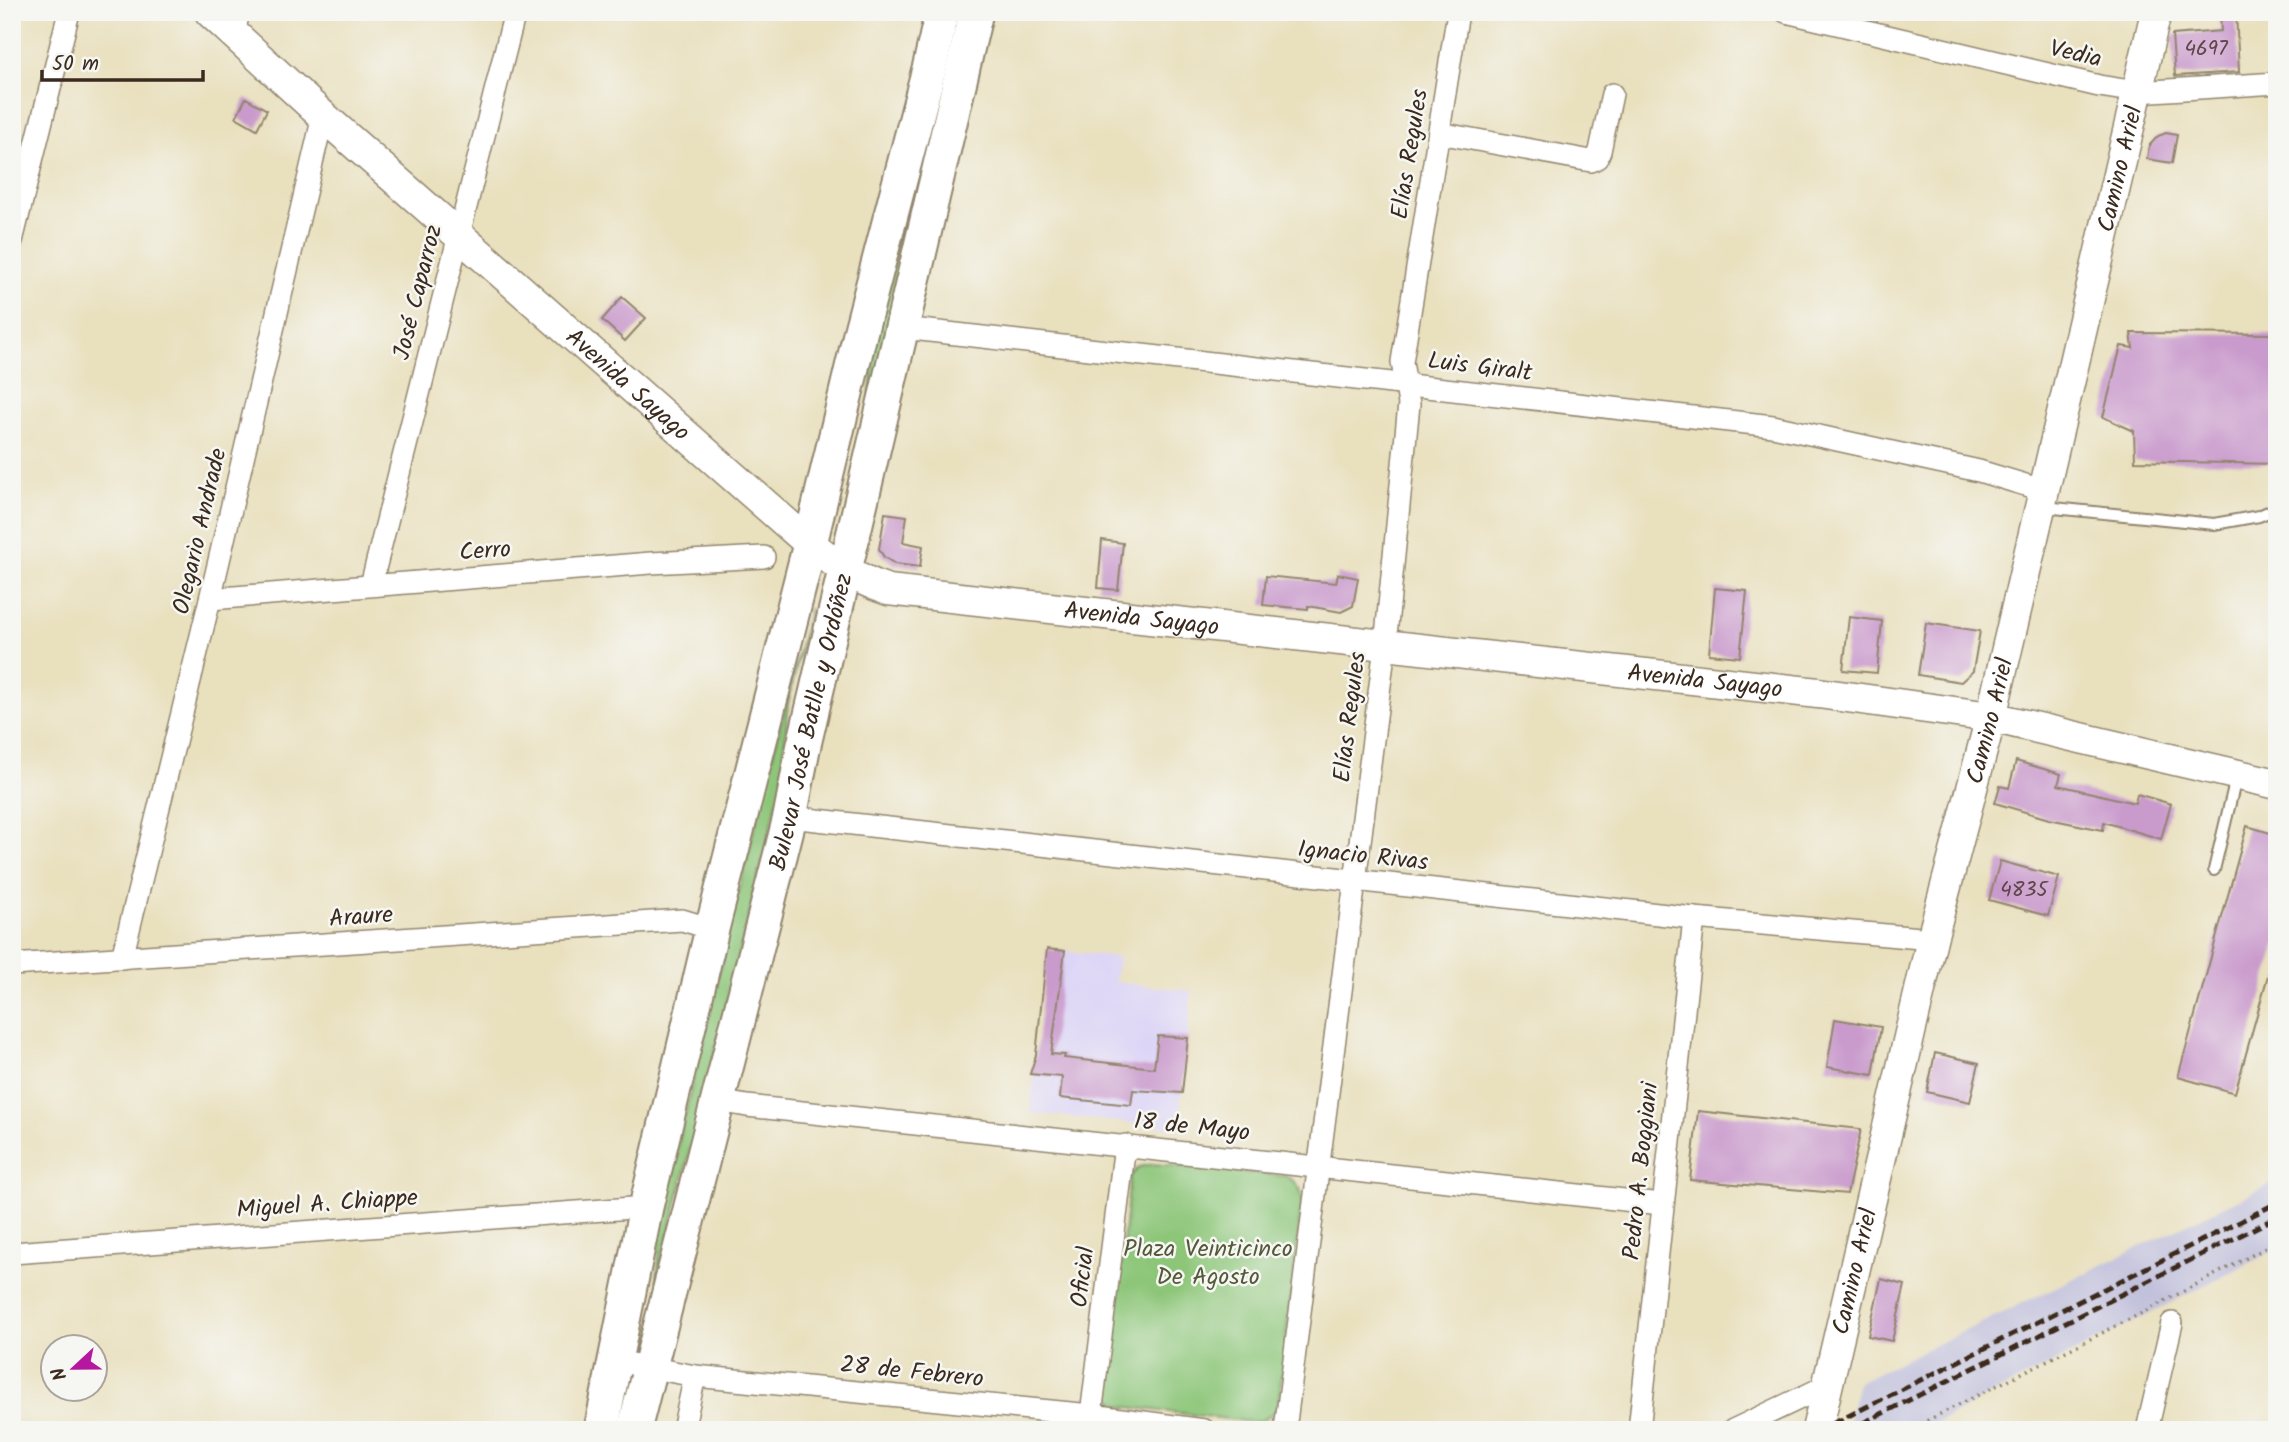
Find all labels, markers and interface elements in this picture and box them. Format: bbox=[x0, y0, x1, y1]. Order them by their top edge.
street label: Vedia bbox=[2046, 30, 2106, 79]
house number: 4697 bbox=[2184, 33, 2229, 66]
scale bar bbox=[42, 38, 203, 82]
text: 50 m bbox=[52, 48, 99, 81]
street label: Elías Regules bbox=[1381, 86, 1440, 222]
street label: Camino Ariel bbox=[2087, 102, 2154, 236]
street label: José Caparroz bbox=[383, 221, 454, 364]
street label: Avenida Sayago bbox=[556, 319, 699, 452]
street label: Luis Giralt bbox=[1425, 342, 1535, 393]
street label: Olegario Andrade bbox=[162, 444, 239, 618]
street label: Cerro bbox=[458, 530, 512, 573]
street label: Bulevar José Batlle y Ordóñez bbox=[759, 570, 865, 875]
street label: Avenida Sayago bbox=[1062, 592, 1221, 648]
street label: Elías Regules bbox=[1323, 650, 1378, 785]
street label: Avenida Sayago bbox=[1625, 654, 1785, 710]
street label: Camino Ariel bbox=[1956, 654, 2025, 788]
street label: Ignacio Rivas bbox=[1296, 830, 1430, 883]
house number: 4835 bbox=[2000, 874, 2049, 907]
street label: Araure bbox=[328, 896, 395, 939]
street label: Pedro A. Boggiani bbox=[1613, 1079, 1670, 1262]
street label: 18 de Mayo bbox=[1132, 1102, 1252, 1153]
street label: Miguel A. Chiappe bbox=[235, 1179, 419, 1230]
street label: Camino Ariel bbox=[1822, 1204, 1889, 1339]
park label: Plaza Veinticinco De Agosto bbox=[1123, 1230, 1293, 1297]
street label: Oficial bbox=[1060, 1244, 1107, 1310]
north arrow bbox=[38, 1334, 108, 1404]
street label: 28 de Febrero bbox=[838, 1346, 986, 1399]
text: N bbox=[44, 1362, 76, 1385]

